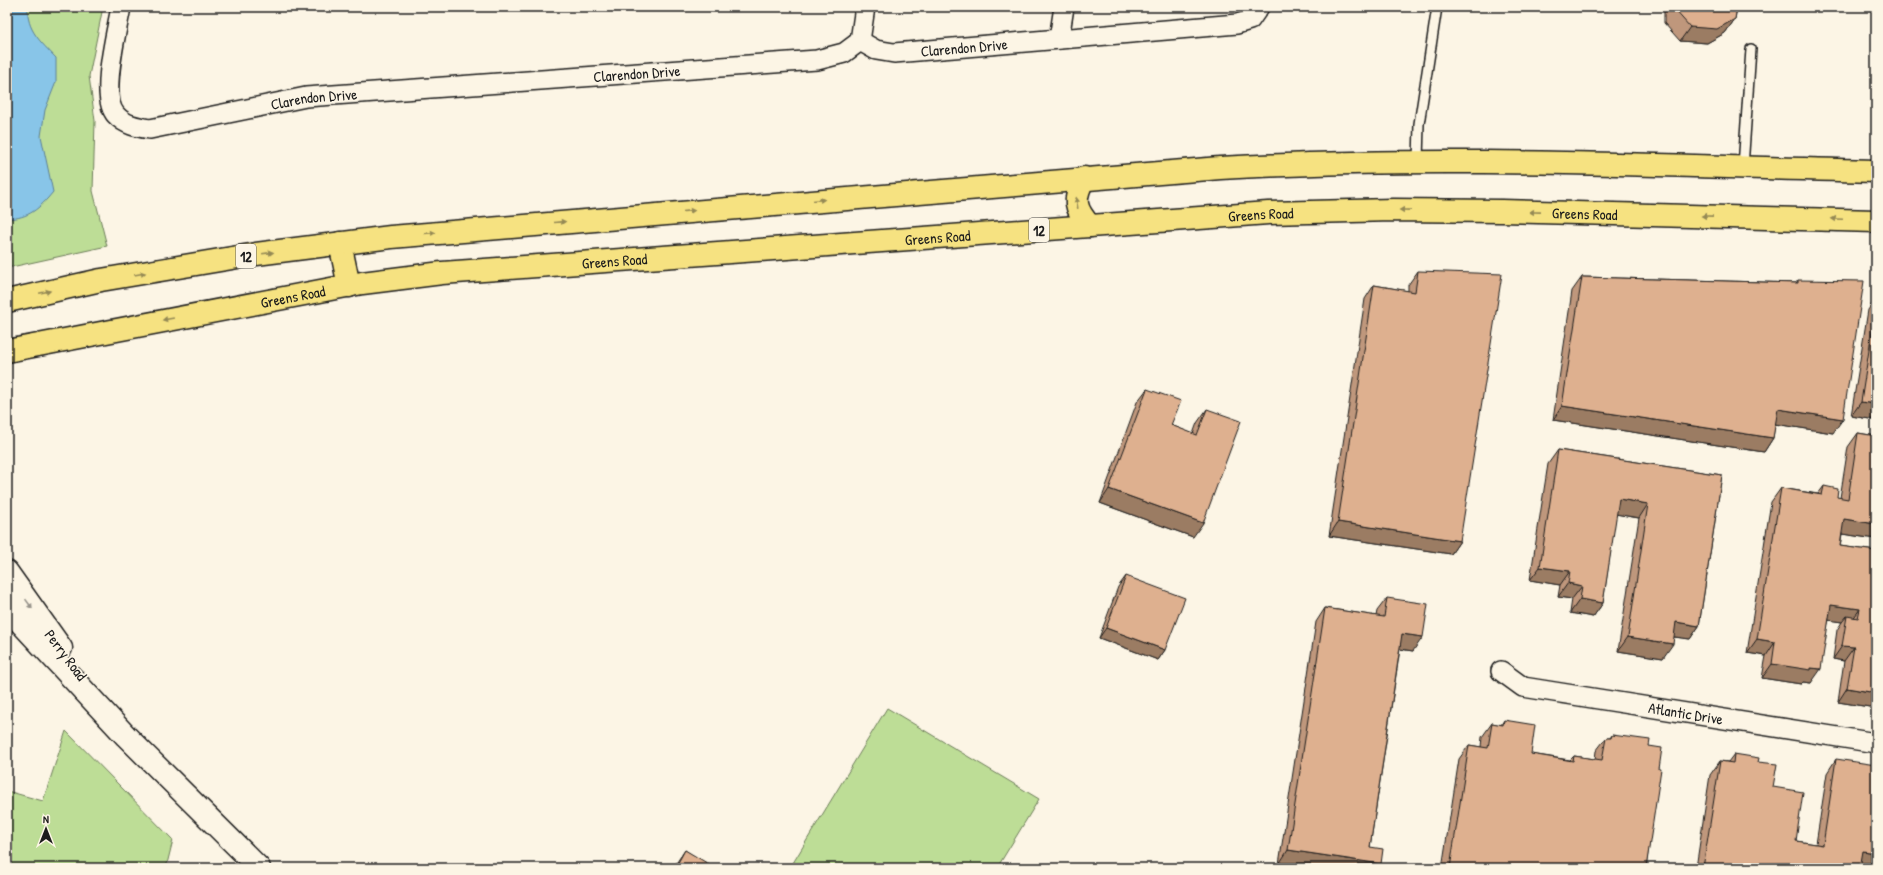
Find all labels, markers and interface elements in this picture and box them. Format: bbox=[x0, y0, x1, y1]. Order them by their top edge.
street label: Clarendon Drive bbox=[920, 33, 1008, 61]
street label: Clarendon Drive bbox=[593, 59, 681, 87]
street label: Clarendon Drive bbox=[269, 83, 358, 114]
one-way arrow bbox=[813, 197, 825, 204]
one-way arrow bbox=[1074, 197, 1080, 209]
street label: Greens Road bbox=[1227, 202, 1294, 226]
street label: Greens Road bbox=[1552, 202, 1618, 225]
one-way arrow bbox=[1398, 207, 1411, 213]
one-way arrow bbox=[683, 208, 695, 214]
one-way arrow bbox=[1528, 209, 1541, 215]
one-way arrow bbox=[1700, 213, 1713, 219]
one-way arrow bbox=[1831, 216, 1843, 223]
road number: 12 bbox=[1029, 218, 1049, 242]
one-way arrow bbox=[554, 219, 566, 225]
street label: Greens Road bbox=[904, 224, 971, 250]
one-way arrow bbox=[424, 230, 436, 237]
road number: 12 bbox=[236, 244, 256, 268]
street label: Greens Road bbox=[581, 248, 648, 273]
one-way arrow bbox=[262, 250, 274, 256]
one-way arrow bbox=[133, 271, 146, 277]
street label: Greens Road bbox=[259, 280, 327, 313]
one-way arrow bbox=[39, 289, 51, 295]
one-way arrow bbox=[162, 316, 174, 322]
one-way arrow bbox=[25, 599, 33, 610]
street label: Perry Road bbox=[40, 625, 92, 685]
street label: Atlantic Drive bbox=[1647, 697, 1725, 729]
north arrow bbox=[26, 809, 66, 849]
text: N bbox=[43, 812, 49, 826]

